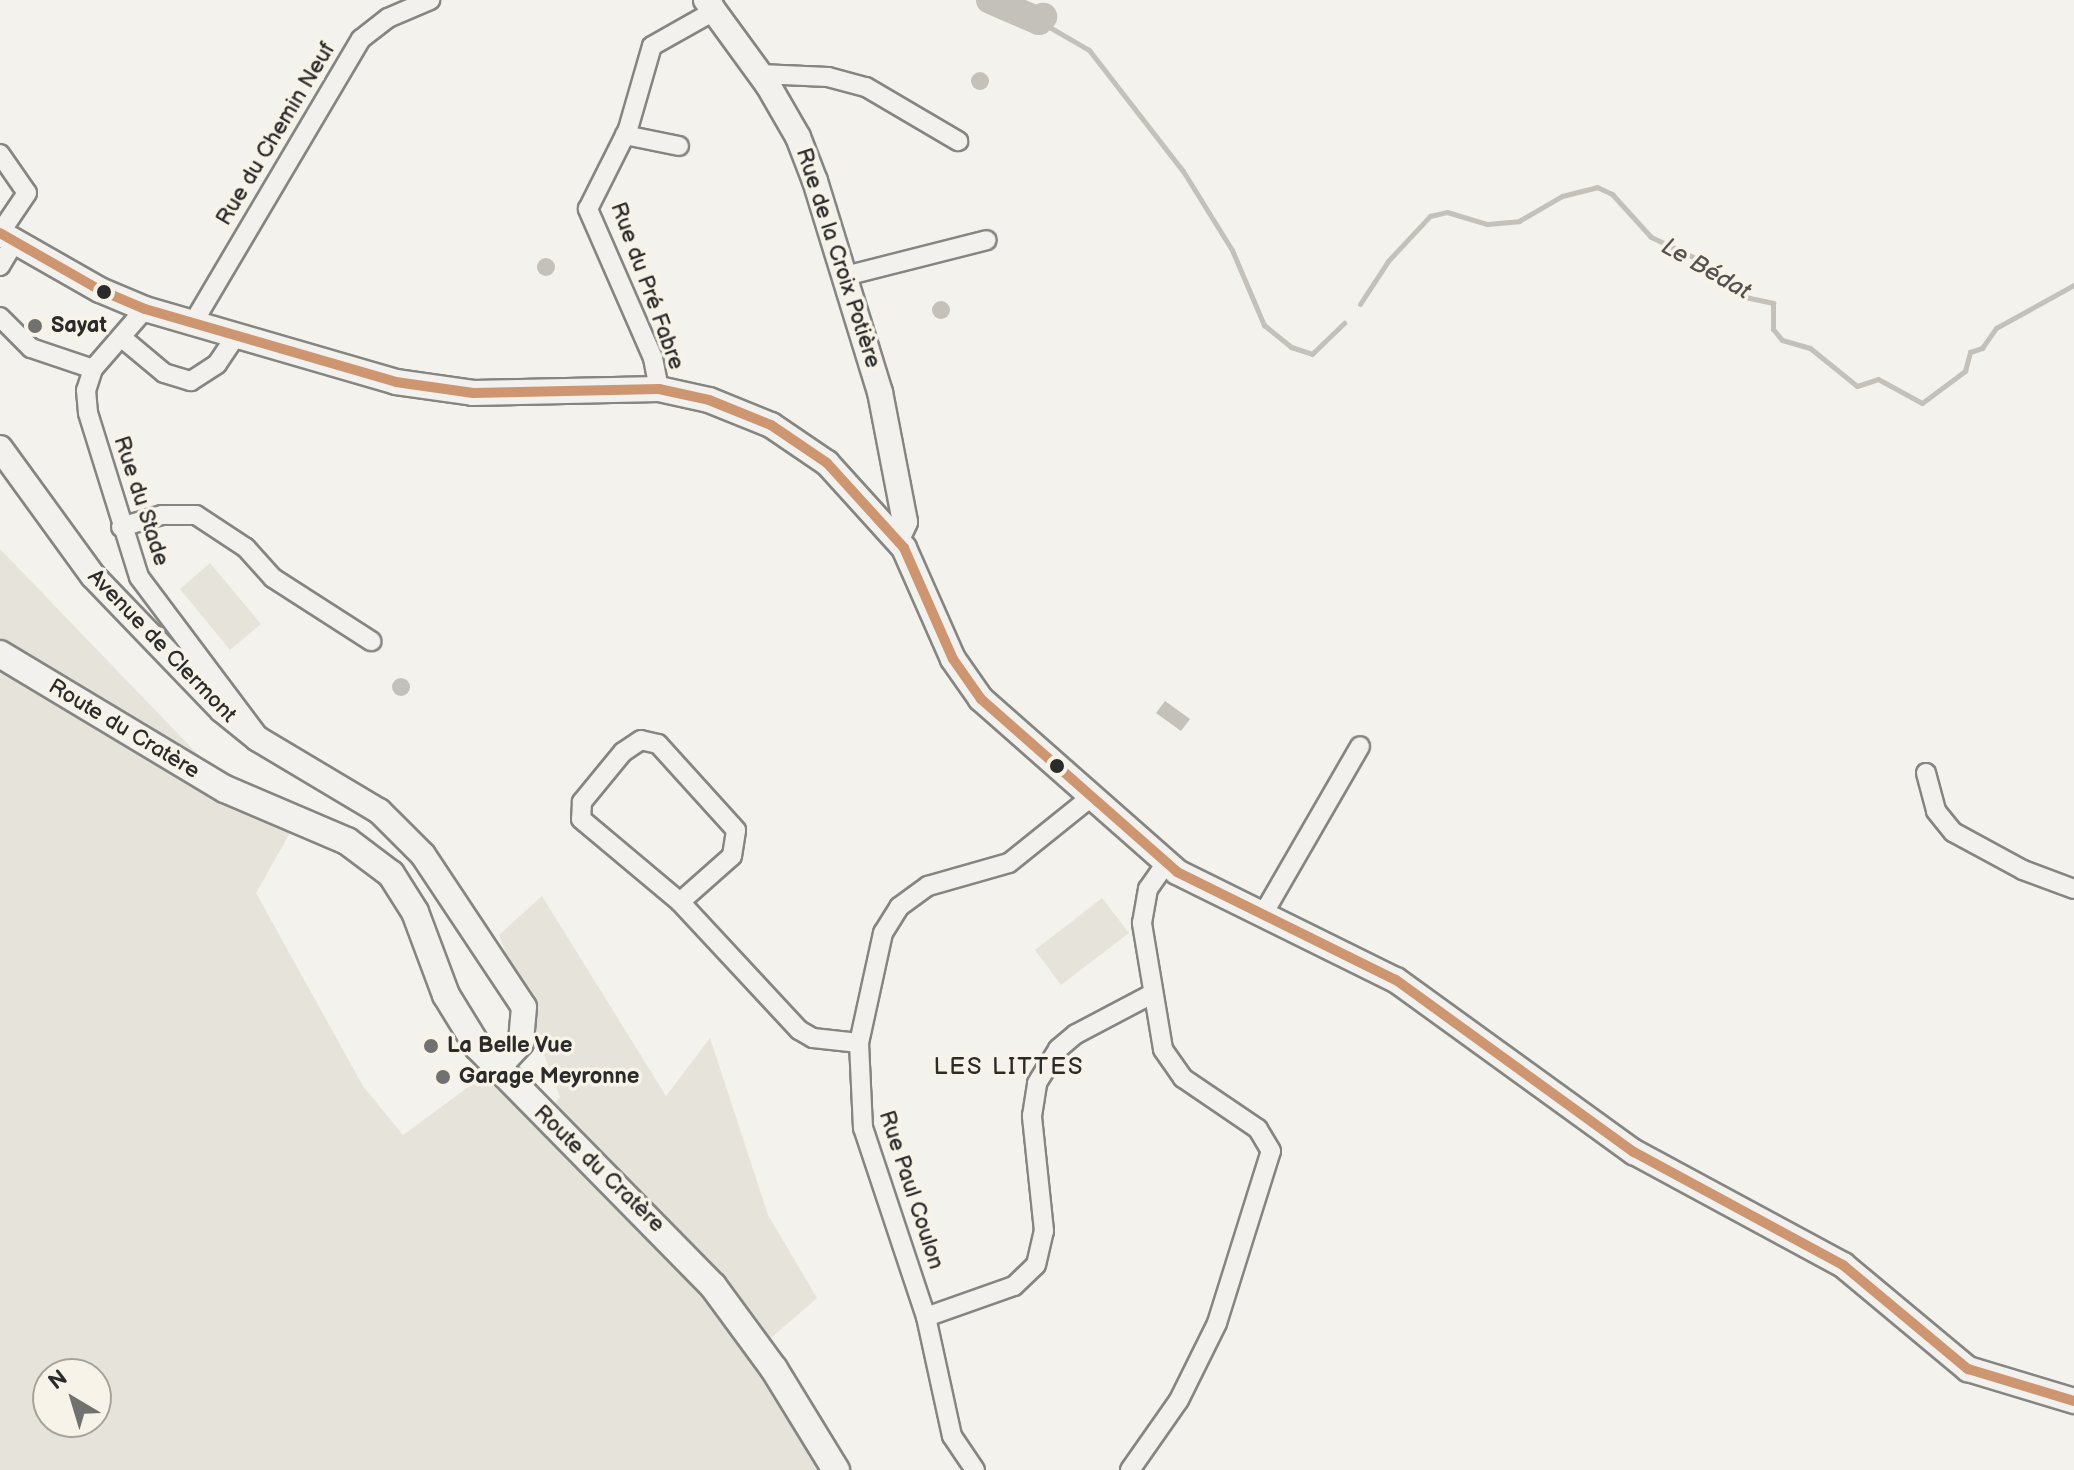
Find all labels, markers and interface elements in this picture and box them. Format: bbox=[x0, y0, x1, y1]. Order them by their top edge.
street label: Rue du Chemin Neuf bbox=[211, 38, 341, 230]
street label: Rue de la Croix Potière bbox=[790, 145, 886, 371]
street label: Rue du Pré Fabre bbox=[604, 199, 690, 373]
water label: Le Bédat bbox=[1656, 232, 1756, 306]
unlabelled marker bbox=[96, 284, 112, 300]
place label: Sayat bbox=[51, 313, 107, 339]
marker: Sayat bbox=[26, 317, 44, 335]
street label: Rue du Stade bbox=[108, 433, 174, 569]
street label: Avenue de Clermont bbox=[82, 564, 242, 728]
street label: Route du Cratère bbox=[44, 674, 204, 784]
unlabelled marker bbox=[1049, 758, 1065, 774]
place label: La Belle Vue bbox=[447, 1033, 573, 1059]
marker: La Belle Vue bbox=[422, 1037, 440, 1055]
district label: LES LITTES bbox=[933, 1053, 1085, 1081]
place label: Garage Meyronne bbox=[459, 1064, 639, 1090]
marker: Garage Meyronne bbox=[434, 1068, 452, 1086]
street label: Route du Cratère bbox=[528, 1100, 670, 1238]
street label: Rue Paul Coulon bbox=[873, 1107, 949, 1273]
north arrow bbox=[32, 1358, 112, 1438]
text: N bbox=[43, 1365, 73, 1396]

